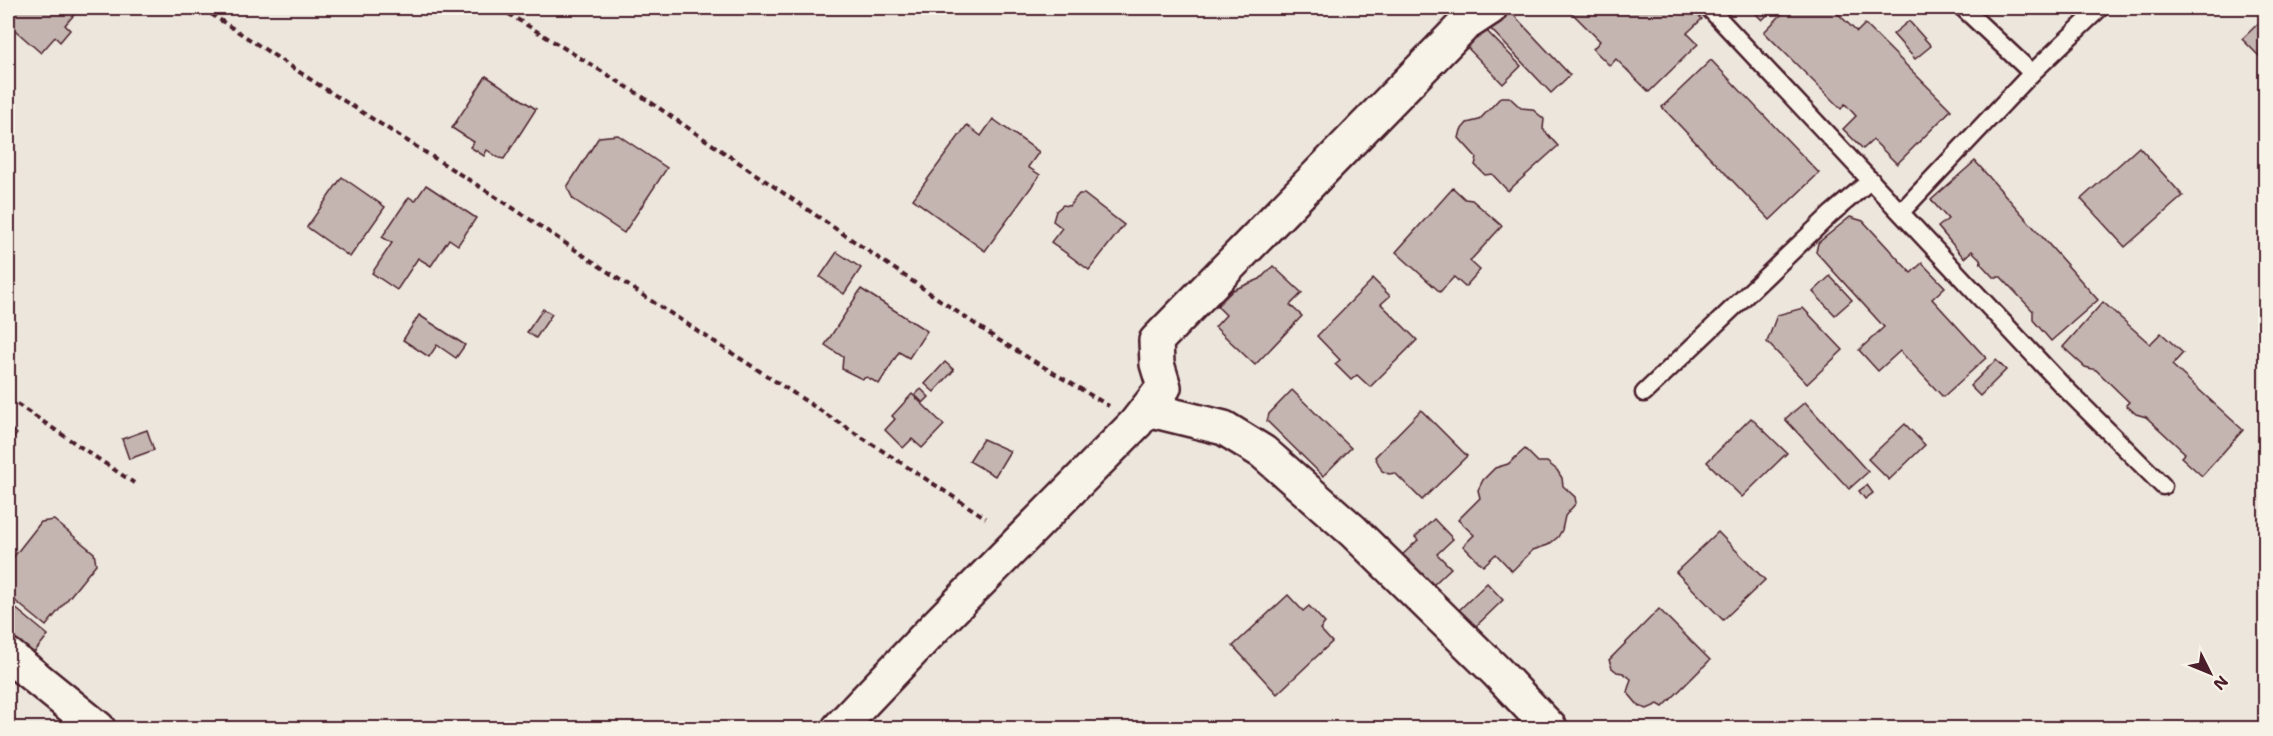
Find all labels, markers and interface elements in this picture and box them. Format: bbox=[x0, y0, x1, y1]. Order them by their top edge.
north arrow bbox=[2180, 643, 2240, 703]
text: N bbox=[2209, 671, 2233, 695]

